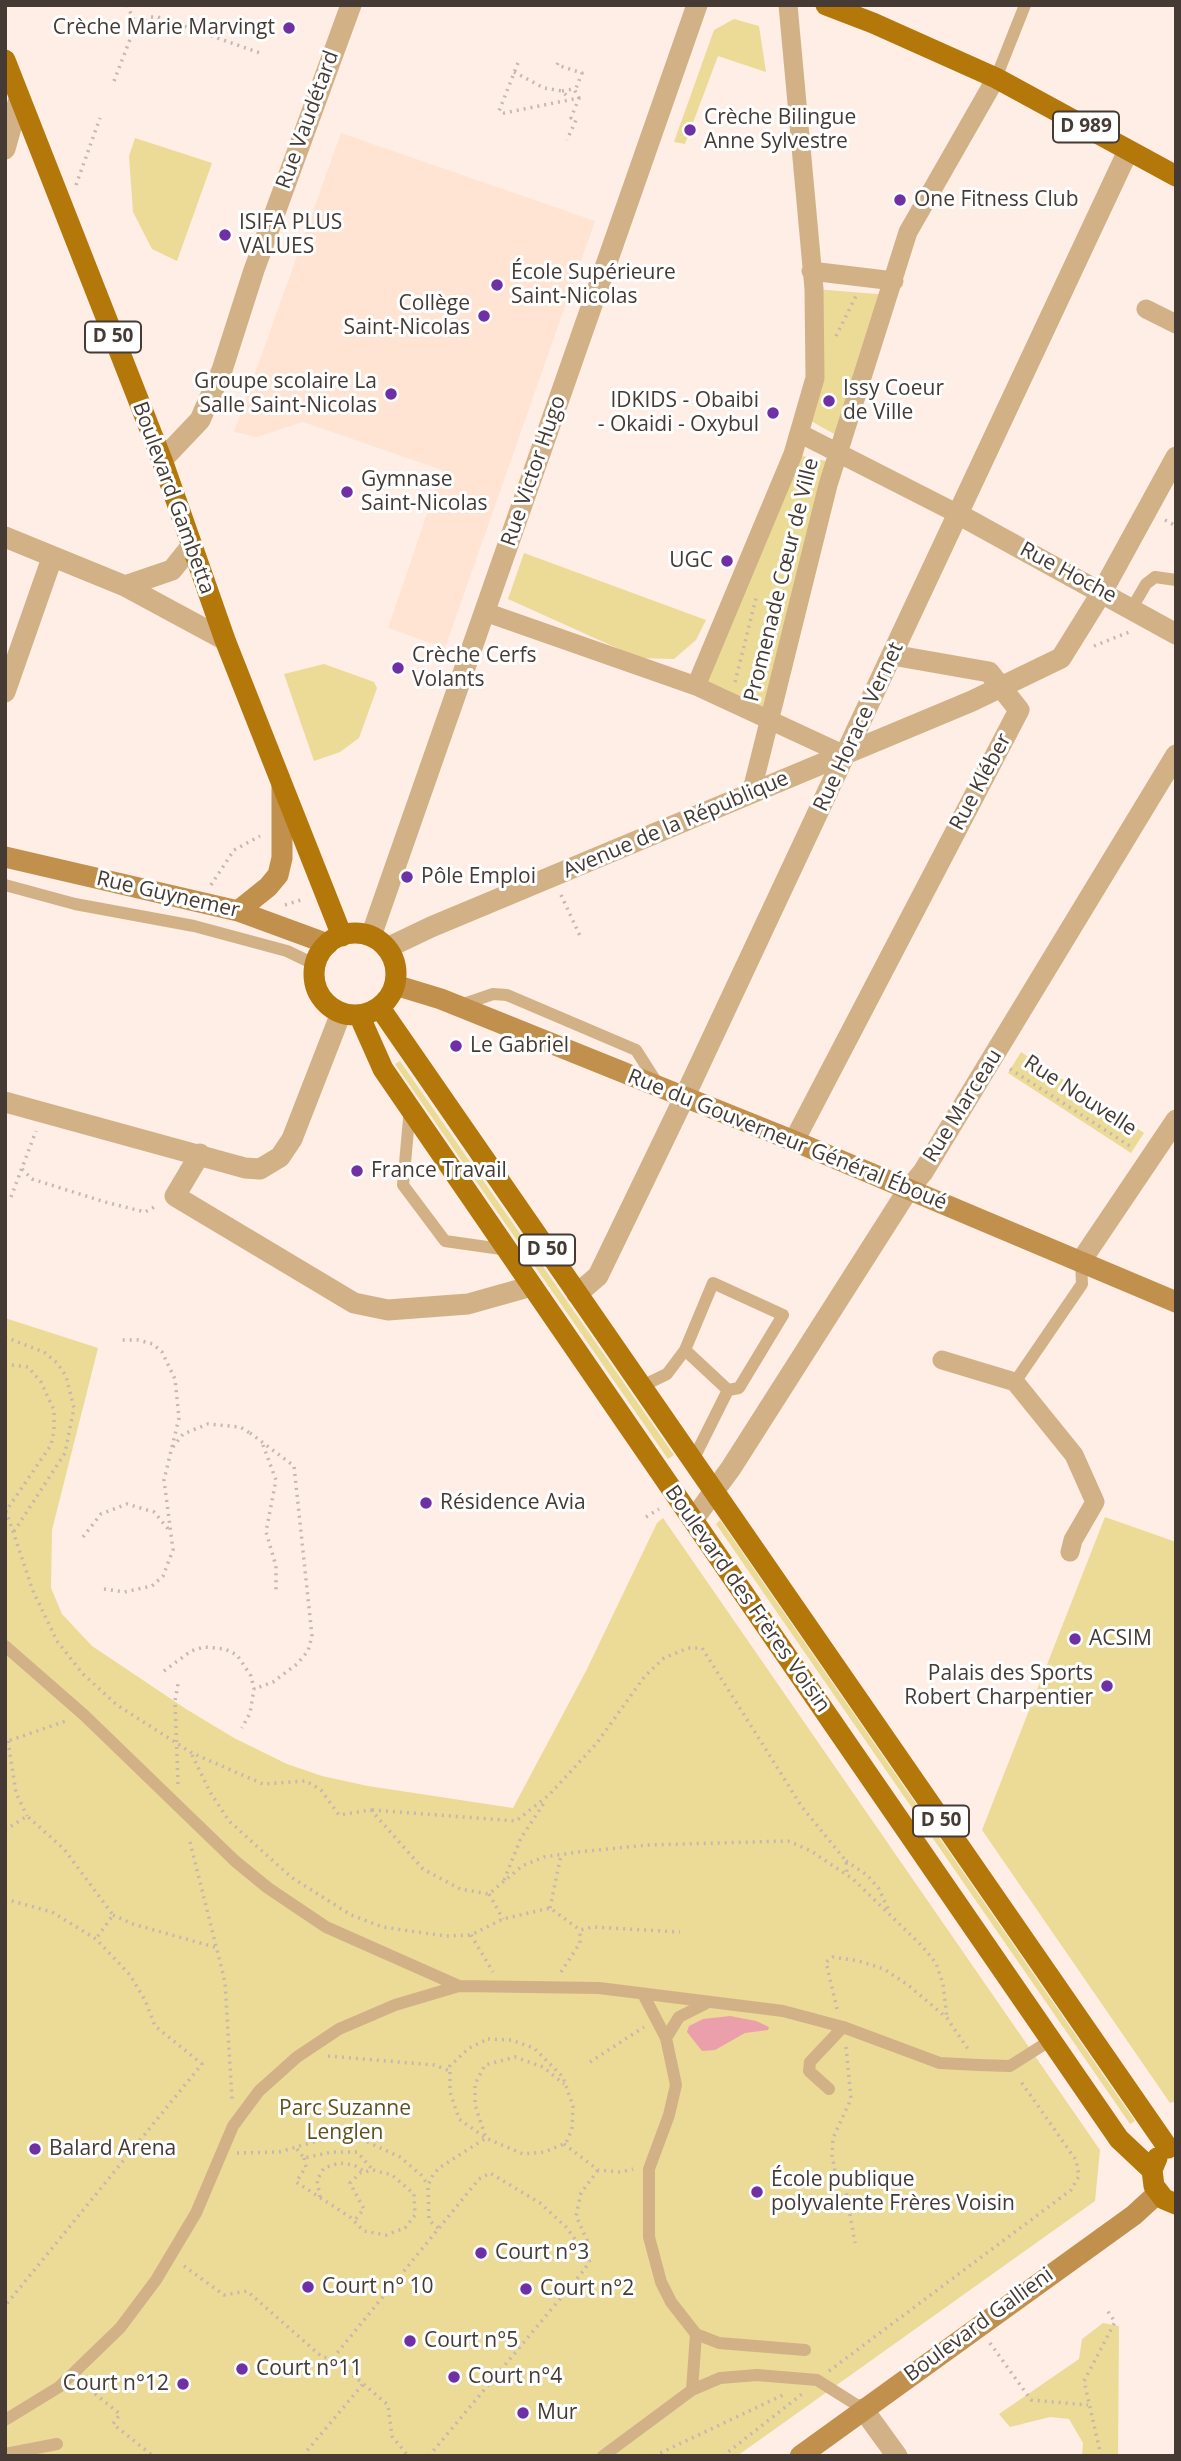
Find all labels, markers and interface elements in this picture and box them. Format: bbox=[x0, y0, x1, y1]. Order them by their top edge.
place label: Crèche Marie Marvingt bbox=[53, 15, 275, 41]
marker: Crèche Marie Marvingt bbox=[281, 20, 297, 36]
street label: Rue Vaudétard bbox=[271, 47, 345, 193]
place label: Crèche Bilingue Anne Sylvestre bbox=[704, 105, 856, 155]
road number: D 989 bbox=[1053, 111, 1119, 142]
marker: Crèche Bilingue Anne Sylvestre bbox=[682, 122, 698, 138]
place label: One Fitness Club bbox=[914, 187, 1078, 213]
marker: One Fitness Club bbox=[892, 192, 908, 208]
place label: ISIFA PLUS VALUES bbox=[239, 210, 342, 260]
marker: ISIFA PLUS VALUES bbox=[217, 227, 233, 243]
place label: École Supérieure Saint-Nicolas bbox=[511, 260, 676, 310]
marker: École Supérieure Saint-Nicolas bbox=[489, 277, 505, 293]
place label: Collège Saint-Nicolas bbox=[344, 291, 470, 341]
marker: Collège Saint-Nicolas bbox=[476, 308, 492, 324]
road number: D 50 bbox=[85, 322, 141, 352]
place label: Groupe scolaire La Salle Saint-Nicolas bbox=[194, 369, 377, 419]
place label: Issy Coeur de Ville bbox=[843, 376, 944, 426]
marker: Groupe scolaire La Salle Saint-Nicolas bbox=[383, 386, 399, 402]
place label: IDKIDS - Obaibi - Okaidi - Oxybul bbox=[598, 388, 759, 438]
street label: Rue Victor Hugo bbox=[496, 392, 572, 550]
marker: Issy Coeur de Ville bbox=[821, 393, 837, 409]
street label: Boulevard Gambetta bbox=[126, 398, 220, 598]
marker: IDKIDS - Obaibi - Okaidi - Oxybul bbox=[765, 405, 781, 421]
street label: Promenade Cœur de Ville bbox=[740, 456, 824, 704]
place label: Gymnase Saint-Nicolas bbox=[361, 467, 487, 517]
marker: Gymnase Saint-Nicolas bbox=[339, 484, 355, 500]
street label: Rue Hoche bbox=[1015, 537, 1121, 609]
place label: UGC bbox=[669, 548, 713, 574]
marker: UGC bbox=[719, 553, 735, 569]
street label: Rue Horace Vernet bbox=[809, 638, 909, 816]
place label: Crèche Cerfs Volants bbox=[412, 643, 536, 693]
marker: Crèche Cerfs Volants bbox=[390, 660, 406, 676]
street label: Rue Kléber bbox=[945, 729, 1017, 835]
street label: Avenue de la République bbox=[559, 766, 793, 884]
place label: Pôle Emploi bbox=[421, 864, 536, 890]
street label: Rue Guynemer bbox=[94, 866, 242, 924]
marker: Pôle Emploi bbox=[399, 869, 415, 885]
place label: Le Gabriel bbox=[470, 1033, 569, 1059]
marker: Le Gabriel bbox=[448, 1038, 464, 1054]
street label: Rue Marceau bbox=[918, 1045, 1008, 1167]
street label: Rue Nouvelle bbox=[1019, 1050, 1141, 1142]
street label: Rue du Gouverneur Général Éboué bbox=[624, 1064, 950, 1216]
place label: France Travail bbox=[371, 1158, 507, 1184]
marker: France Travail bbox=[349, 1163, 365, 1179]
road number: D 50 bbox=[519, 1234, 575, 1266]
street label: Boulevard des Frères Voisin bbox=[659, 1481, 835, 1717]
place label: Résidence Avia bbox=[440, 1490, 586, 1516]
marker: Résidence Avia bbox=[418, 1495, 434, 1511]
place label: ACSIM bbox=[1089, 1626, 1152, 1652]
marker: ACSIM bbox=[1067, 1631, 1083, 1647]
place label: Palais des Sports Robert Charpentier bbox=[904, 1661, 1093, 1711]
marker: Palais des Sports Robert Charpentier bbox=[1099, 1678, 1115, 1694]
road number: D 50 bbox=[913, 1806, 969, 1837]
park label: Parc Suzanne Lenglen bbox=[279, 2096, 411, 2146]
place label: Balard Arena bbox=[49, 2136, 176, 2162]
marker: Balard Arena bbox=[27, 2141, 43, 2157]
place label: École publique polyvalente Frères Voisin bbox=[771, 2167, 1015, 2217]
marker: École publique polyvalente Frères Voisin bbox=[749, 2184, 765, 2200]
place label: Court n°3 bbox=[495, 2240, 589, 2266]
marker: Court n°3 bbox=[473, 2245, 489, 2261]
street label: Boulevard Gallieni bbox=[900, 2262, 1058, 2388]
place label: Court n° 10 bbox=[322, 2274, 434, 2300]
place label: Court n°2 bbox=[540, 2276, 634, 2302]
marker: Court n° 10 bbox=[300, 2279, 316, 2295]
marker: Court n°2 bbox=[518, 2281, 534, 2297]
place label: Court n°5 bbox=[424, 2328, 518, 2354]
marker: Court n°5 bbox=[402, 2333, 418, 2349]
place label: Court n°11 bbox=[256, 2356, 362, 2382]
marker: Court n°11 bbox=[234, 2361, 250, 2377]
place label: Court n°4 bbox=[468, 2364, 562, 2390]
marker: Court n°4 bbox=[446, 2369, 462, 2385]
place label: Court n°12 bbox=[63, 2371, 169, 2397]
marker: Court n°12 bbox=[175, 2376, 191, 2392]
place label: Mur bbox=[537, 2400, 577, 2426]
marker: Mur bbox=[515, 2405, 531, 2421]

